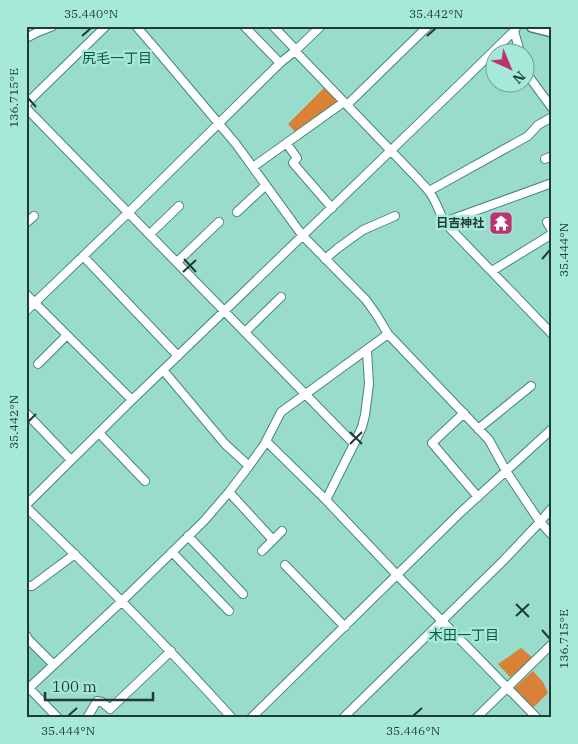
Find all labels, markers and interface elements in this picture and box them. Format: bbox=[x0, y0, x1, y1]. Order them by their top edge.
text: 35.440°N bbox=[64, 6, 118, 21]
text: 35.442°N bbox=[409, 6, 463, 21]
north arrow bbox=[486, 42, 536, 92]
district label: 尻毛一丁目 bbox=[82, 49, 152, 67]
text: N bbox=[509, 67, 529, 88]
text: 136.715°E bbox=[6, 68, 21, 128]
temple icon: 日吉神社 bbox=[488, 210, 514, 236]
place label: 日吉神社 bbox=[436, 215, 484, 230]
text: 35.444°N bbox=[556, 223, 571, 277]
text: 35.442°N bbox=[6, 395, 21, 449]
text: 136.715°E bbox=[556, 609, 571, 669]
district label: 木田一丁目 bbox=[429, 626, 499, 644]
scale bar bbox=[45, 669, 152, 701]
text: 100 m bbox=[52, 677, 97, 696]
text: 35.444°N bbox=[41, 723, 95, 738]
text: 35.446°N bbox=[386, 723, 440, 738]

